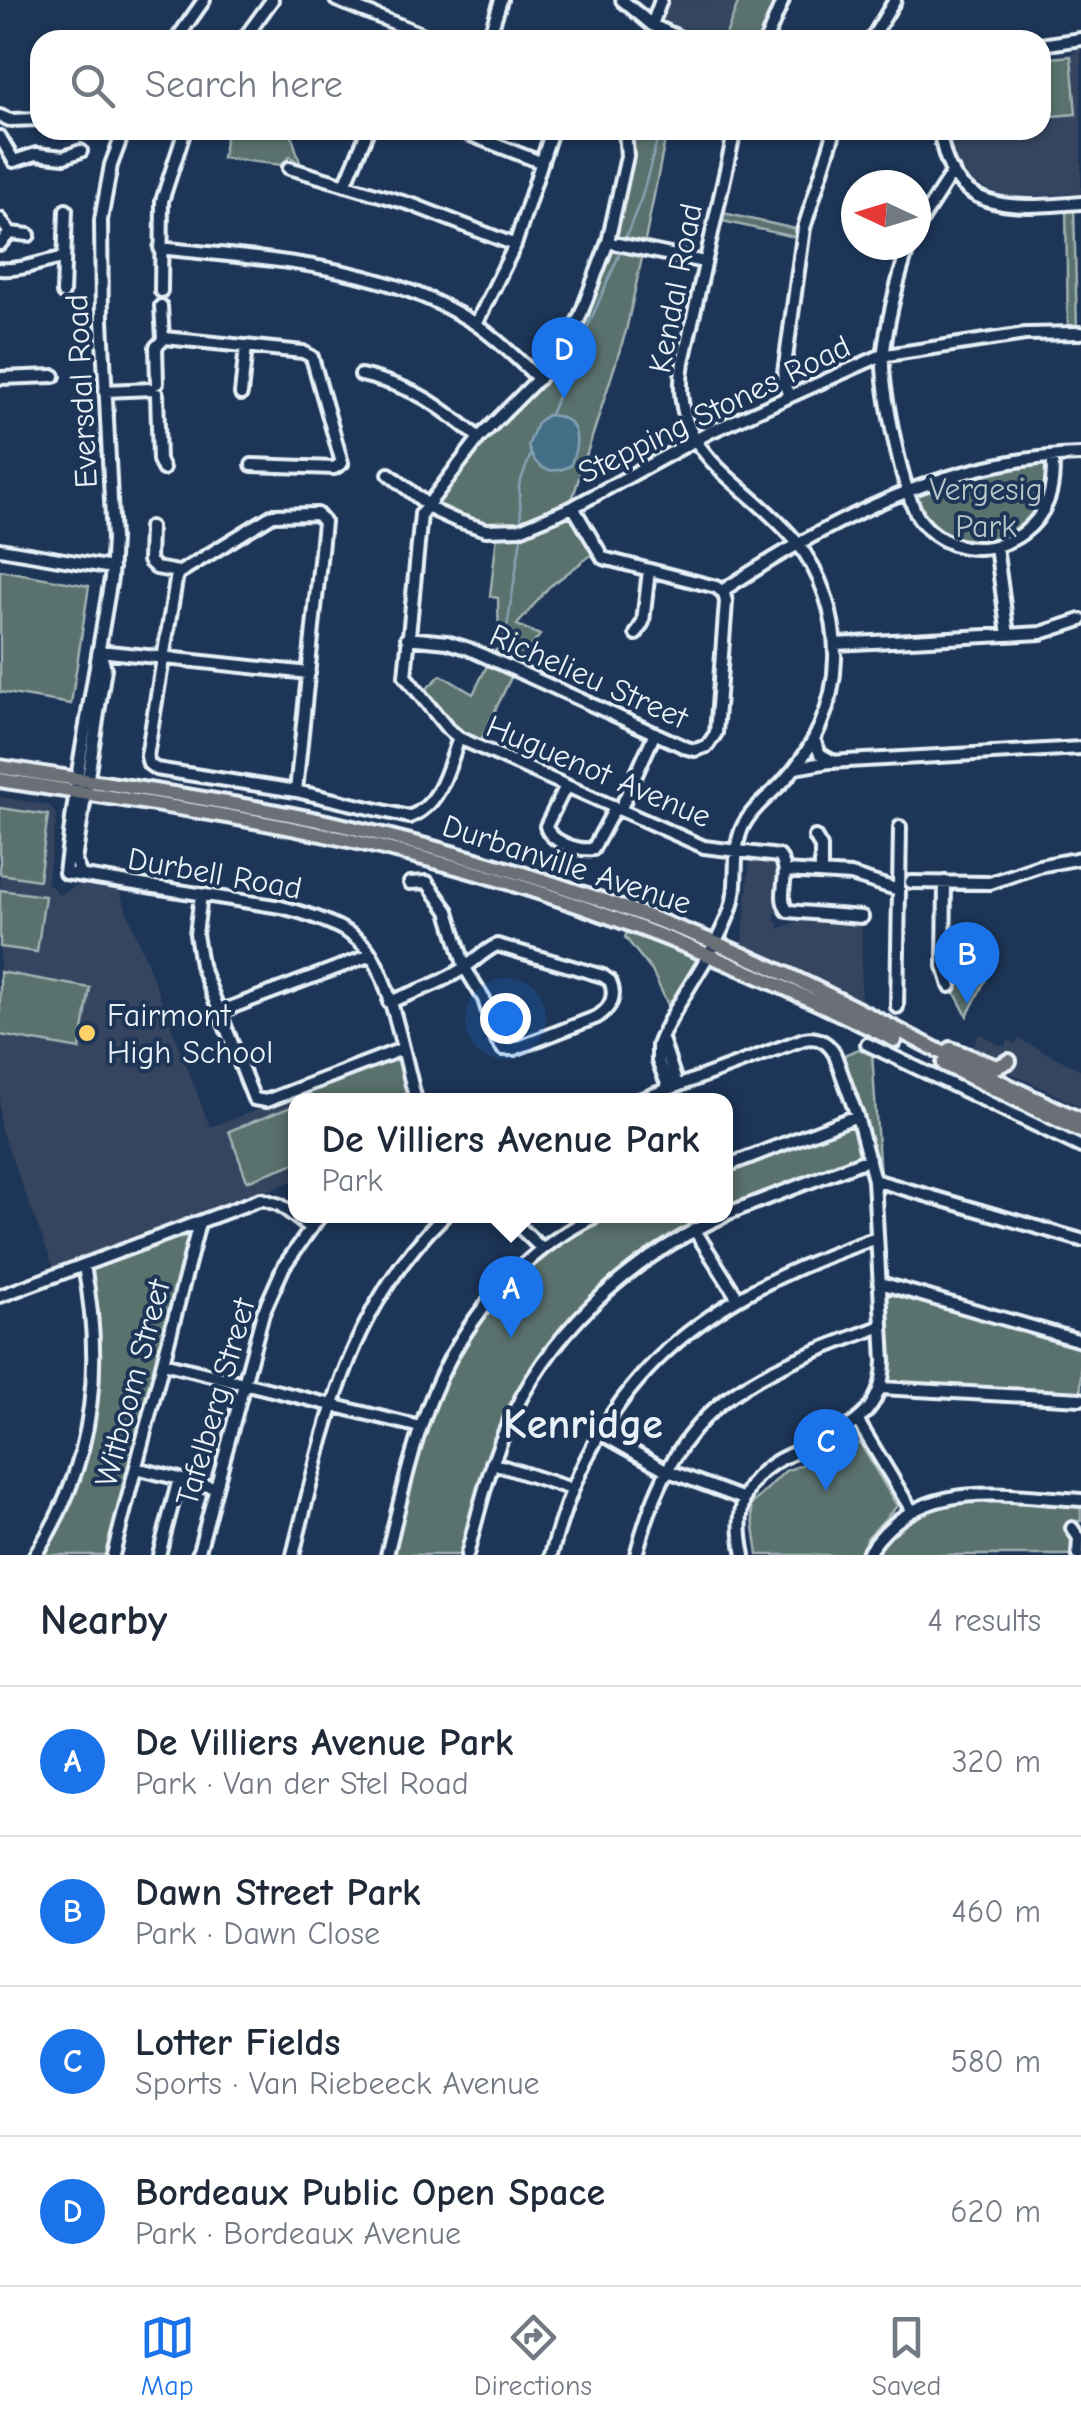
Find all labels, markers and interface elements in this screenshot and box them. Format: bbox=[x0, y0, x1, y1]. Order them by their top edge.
search box bbox=[30, 30, 1051, 140]
icon: search bbox=[65, 58, 120, 113]
text: Search here bbox=[145, 63, 343, 107]
north arrow bbox=[841, 170, 931, 260]
street label: Kendal Road bbox=[641, 200, 710, 376]
street label: Eversdal Road bbox=[58, 293, 105, 489]
pin: D bbox=[532, 316, 596, 399]
street label: Stepping Stones Road bbox=[572, 327, 856, 491]
park label: Vergesig Park bbox=[929, 471, 1043, 545]
street label: Richelieu Street bbox=[484, 616, 694, 737]
street label: Huguenot Avenue bbox=[481, 707, 717, 835]
street label: Durbanville Avenue bbox=[438, 807, 696, 922]
street label: Durbell Road bbox=[125, 840, 305, 907]
pin: B bbox=[934, 922, 1000, 1004]
your location bbox=[480, 993, 531, 1044]
place label: Fairmont High School bbox=[107, 997, 273, 1071]
marker: Fairmont High School bbox=[76, 1022, 98, 1044]
popup bbox=[288, 1093, 733, 1223]
text: De Villiers Avenue Park bbox=[321, 1118, 700, 1162]
text: Park bbox=[321, 1162, 383, 1199]
pin: A bbox=[478, 1256, 544, 1338]
street label: Witboom Street bbox=[87, 1275, 178, 1491]
street label: Tafelberg Street bbox=[168, 1293, 263, 1510]
district label: Kenridge bbox=[503, 1400, 663, 1449]
pin: C bbox=[794, 1408, 858, 1491]
text: Nearby bbox=[40, 1596, 167, 1645]
text: 4 results bbox=[928, 1602, 1041, 1639]
text: De Villiers Avenue Park bbox=[135, 1721, 513, 1765]
text: A bbox=[64, 1743, 81, 1780]
text: 320 m bbox=[951, 1743, 1041, 1780]
text: Park · Van der Stel Road bbox=[135, 1765, 469, 1802]
text: Dawn Street Park bbox=[135, 1871, 421, 1915]
text: B bbox=[63, 1893, 82, 1930]
text: 460 m bbox=[952, 1893, 1041, 1930]
text: Park · Dawn Close bbox=[135, 1915, 380, 1952]
text: Lotter Fields bbox=[135, 2021, 340, 2065]
text: C bbox=[63, 2043, 82, 2080]
text: 580 m bbox=[951, 2043, 1041, 2080]
text: Sports · Van Riebeeck Avenue bbox=[135, 2065, 540, 2102]
text: Bordeaux Public Open Space bbox=[135, 2171, 605, 2215]
text: D bbox=[63, 2193, 82, 2230]
text: 620 m bbox=[950, 2193, 1041, 2230]
text: Park · Bordeaux Avenue bbox=[135, 2215, 461, 2252]
tab: Map bbox=[140, 2310, 195, 2402]
tab: Directions bbox=[474, 2310, 592, 2402]
tab: Saved bbox=[871, 2310, 941, 2402]

